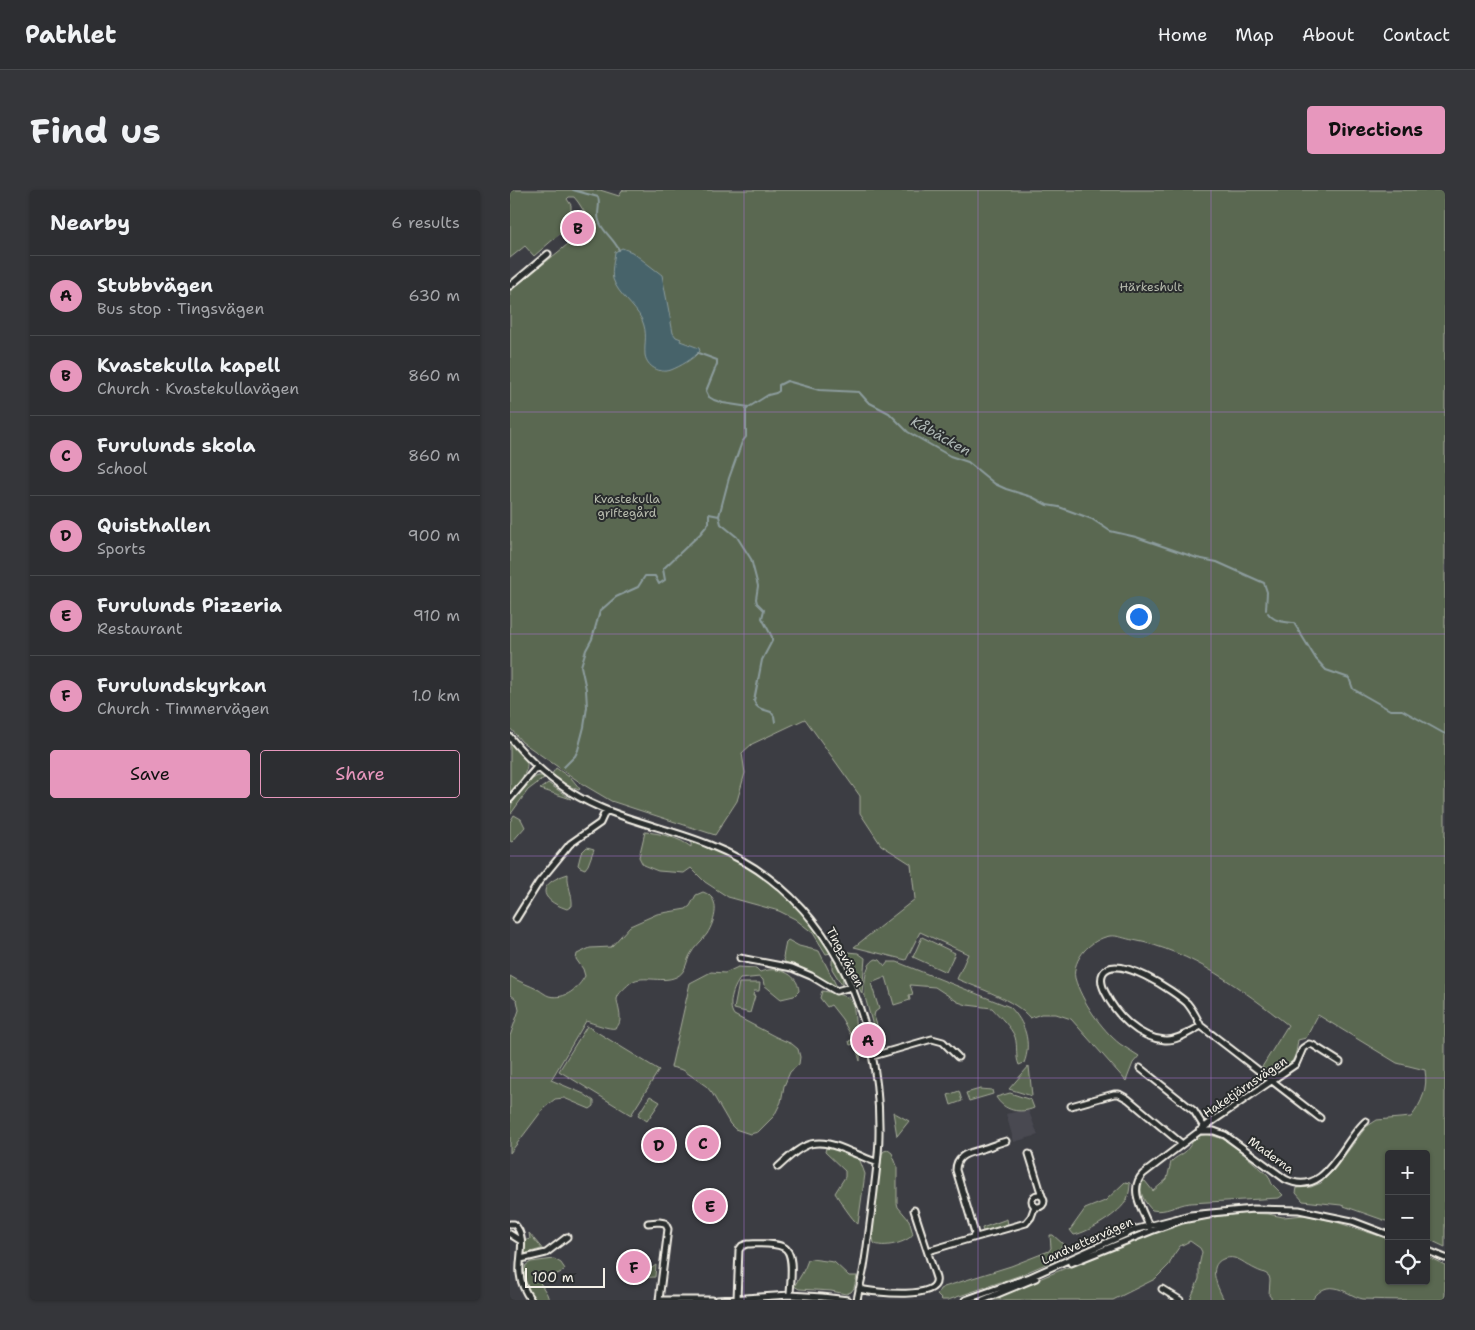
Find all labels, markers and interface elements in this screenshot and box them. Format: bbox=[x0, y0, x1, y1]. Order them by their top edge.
text: Pathlet bbox=[25, 19, 116, 51]
text: Home bbox=[1158, 23, 1207, 47]
text: Map bbox=[1235, 23, 1274, 47]
text: About bbox=[1302, 23, 1355, 47]
text: Contact bbox=[1383, 23, 1450, 47]
button: Directions bbox=[1307, 106, 1445, 154]
text: Find us bbox=[30, 107, 161, 154]
text: Nearby bbox=[50, 209, 130, 237]
pin: B bbox=[562, 209, 594, 247]
text: 6 results bbox=[391, 212, 460, 233]
text: Stubbvägen bbox=[97, 273, 213, 298]
park label: Härkeshult bbox=[1119, 279, 1183, 295]
text: A bbox=[60, 285, 72, 306]
text: 630 m bbox=[408, 285, 460, 306]
text: Bus stop · Tingsvägen bbox=[97, 298, 264, 319]
text: Kvastekulla kapell bbox=[97, 353, 280, 378]
text: B bbox=[61, 365, 71, 386]
text: 860 m bbox=[408, 365, 460, 386]
text: Church · Kvastekullavägen bbox=[97, 378, 299, 399]
water label: Kåbäcken bbox=[908, 412, 974, 460]
text: Furulunds skola bbox=[97, 433, 255, 458]
text: C bbox=[61, 445, 71, 466]
text: 860 m bbox=[408, 445, 460, 466]
text: School bbox=[97, 458, 147, 479]
park label: Kvastekulla griftegård bbox=[594, 491, 661, 521]
text: Quisthallen bbox=[97, 513, 211, 538]
text: D bbox=[60, 525, 72, 546]
text: 900 m bbox=[408, 525, 460, 546]
text: Sports bbox=[97, 538, 146, 559]
text: Furulunds Pizzeria bbox=[97, 593, 282, 618]
your location bbox=[1126, 604, 1152, 630]
text: E bbox=[61, 605, 71, 626]
text: 910 m bbox=[413, 605, 460, 626]
text: Restaurant bbox=[97, 618, 183, 639]
text: Furulundskyrkan bbox=[97, 673, 266, 698]
text: F bbox=[61, 685, 71, 706]
text: 1.0 km bbox=[412, 685, 460, 706]
text: Church · Timmervägen bbox=[97, 698, 269, 719]
button: Save bbox=[50, 750, 250, 798]
button: Share bbox=[260, 750, 460, 798]
street label: Tingsvägen bbox=[823, 924, 867, 990]
pin: A bbox=[852, 1021, 884, 1059]
street label: Haketjärnsvägen bbox=[1200, 1053, 1290, 1121]
pin: C bbox=[687, 1124, 719, 1162]
pin: D bbox=[643, 1126, 675, 1164]
street label: Maderna bbox=[1245, 1133, 1298, 1177]
map controls bbox=[1385, 1150, 1430, 1285]
button: + bbox=[1385, 1150, 1430, 1195]
pin: E bbox=[694, 1187, 726, 1225]
button: − bbox=[1385, 1195, 1430, 1240]
street label: Landvettervägen bbox=[1039, 1214, 1135, 1268]
button: locate bbox=[1385, 1240, 1430, 1285]
pin: F bbox=[618, 1248, 650, 1286]
scale bar bbox=[525, 1265, 605, 1288]
text: 100 m bbox=[532, 1268, 574, 1286]

